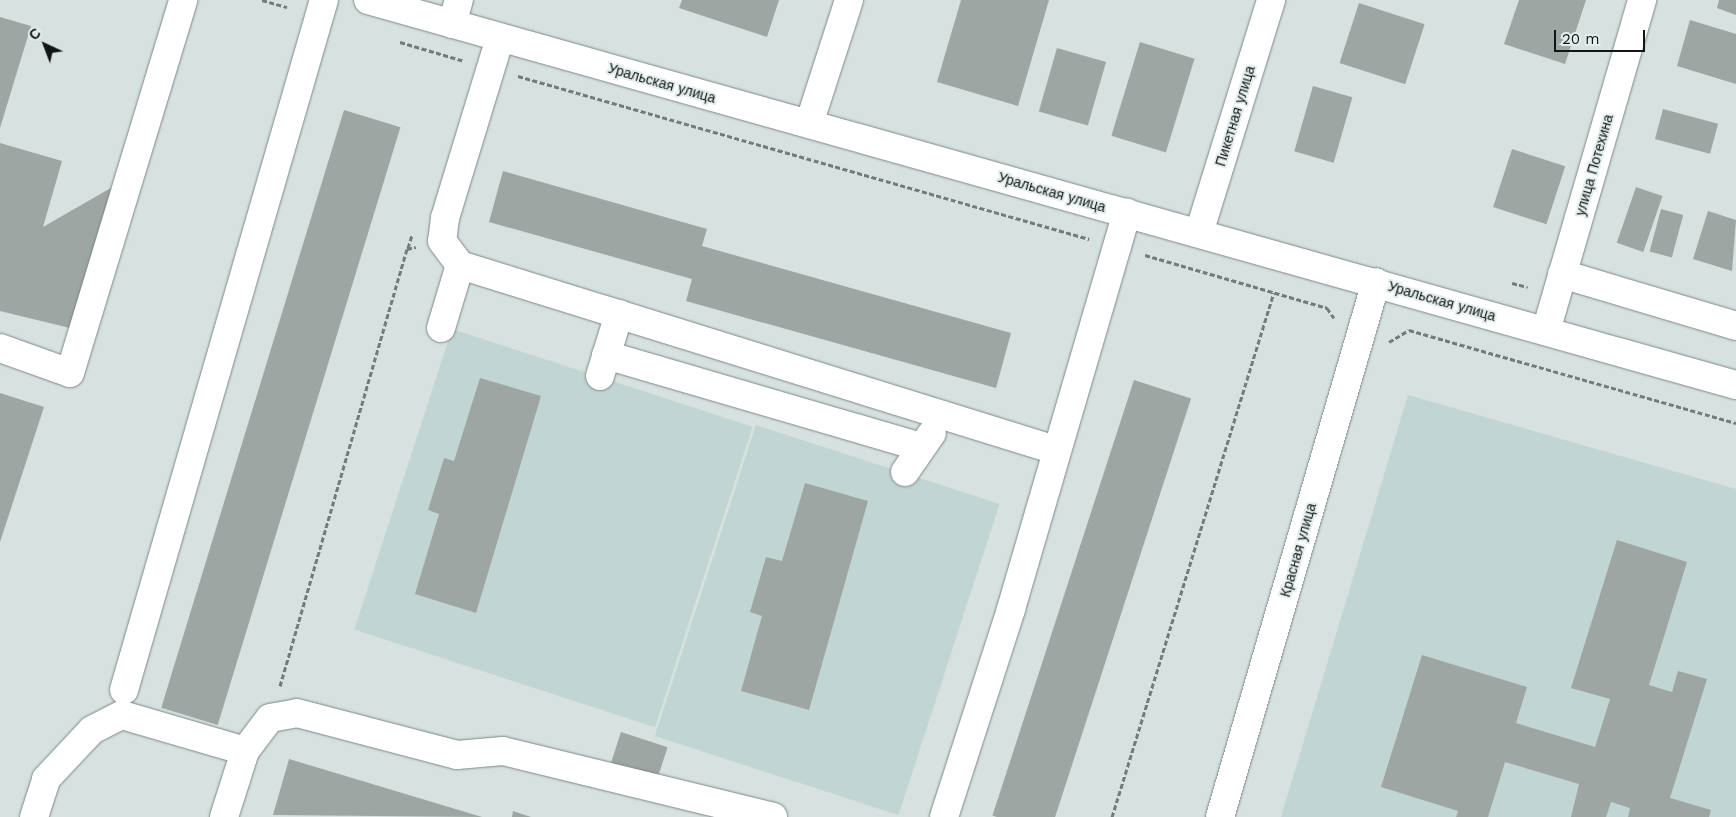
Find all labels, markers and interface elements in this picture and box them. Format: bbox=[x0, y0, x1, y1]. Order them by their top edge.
north arrow bbox=[20, 20, 70, 70]
scale bar bbox=[1556, 20, 1647, 52]
text: С bbox=[26, 25, 44, 43]
text: 20 m bbox=[1562, 30, 1600, 48]
street label: Уральская улица bbox=[606, 60, 718, 106]
street label: Пикетная улица bbox=[1212, 64, 1258, 168]
street label: улица Потехина bbox=[1571, 112, 1617, 218]
street label: Уральская улица bbox=[996, 169, 1108, 215]
street label: Уральская улица bbox=[1386, 278, 1498, 324]
street label: Красная улица bbox=[1277, 501, 1319, 599]

